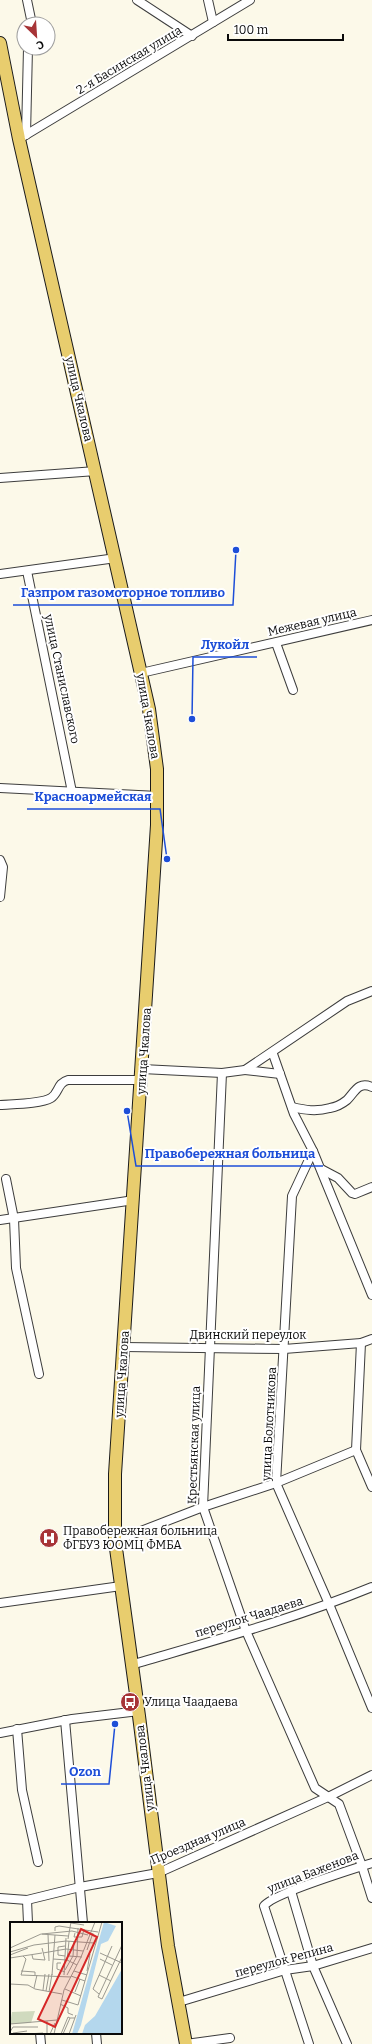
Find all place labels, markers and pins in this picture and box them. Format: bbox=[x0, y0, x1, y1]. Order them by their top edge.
callout: Газпром газомоторное топливо bbox=[13, 580, 233, 605]
callout: Лукойл bbox=[193, 632, 257, 657]
callout: Красноармейская bbox=[27, 784, 160, 809]
callout: Правобережная больница bbox=[136, 1141, 323, 1166]
place label: Правобережная больница ФГБУЗ ЮОМЦ ФМБА bbox=[63, 1524, 218, 1552]
hospital icon: Правобережная больница ФГБУЗ ЮОМЦ ФМБА bbox=[38, 1527, 60, 1549]
bus stop icon: Улица Чаадаева bbox=[119, 1691, 141, 1713]
place label: Улица Чаадаева bbox=[144, 1695, 238, 1709]
callout: Ozon bbox=[61, 1759, 109, 1784]

